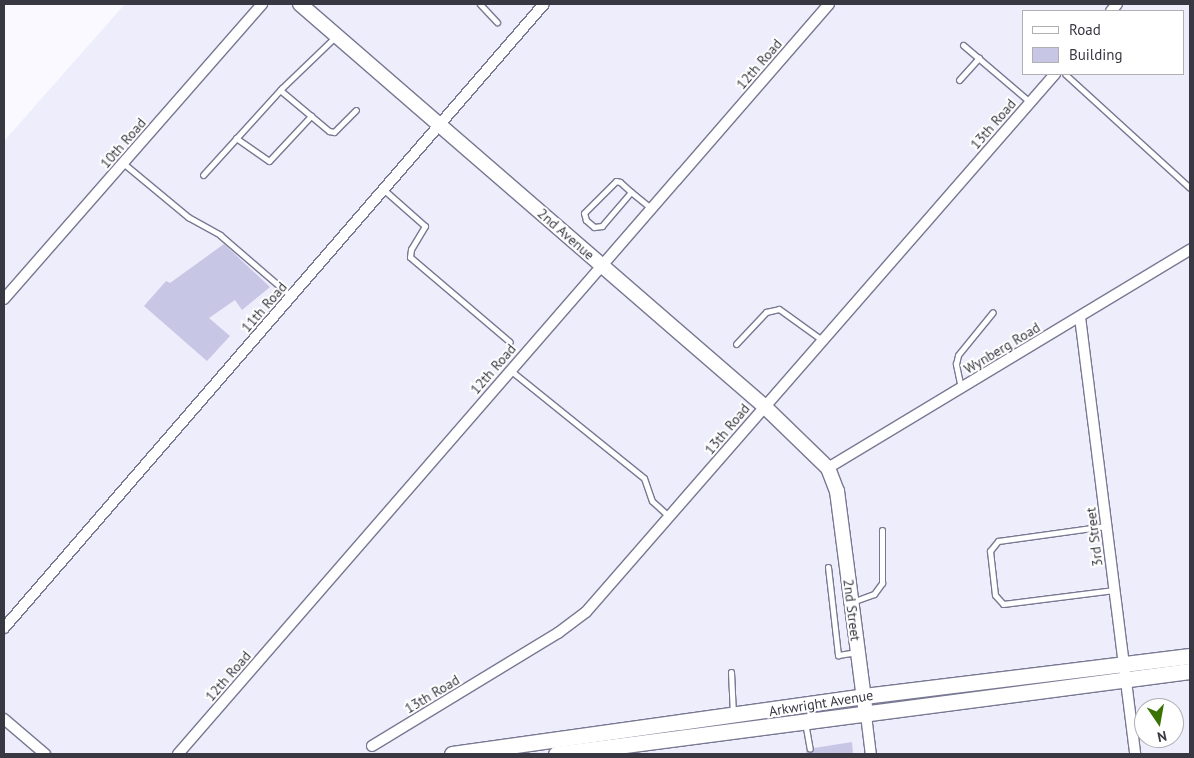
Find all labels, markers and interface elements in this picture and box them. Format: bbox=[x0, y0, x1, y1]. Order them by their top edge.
legend bbox=[1022, 10, 1184, 75]
text: Road bbox=[1069, 20, 1101, 39]
street label: 12th Road bbox=[733, 35, 785, 93]
text: Building bbox=[1069, 45, 1123, 64]
street label: 13th Road bbox=[967, 95, 1019, 153]
street label: 10th Road bbox=[97, 114, 149, 172]
street label: 2nd Avenue bbox=[534, 205, 598, 263]
street label: 11th Road bbox=[238, 278, 290, 336]
street label: Wynberg Road bbox=[961, 319, 1043, 377]
street label: 12th Road bbox=[467, 340, 519, 398]
street label: 13th Road bbox=[701, 400, 753, 458]
street label: 3rd Street bbox=[1082, 506, 1106, 568]
street label: 2nd Street bbox=[840, 578, 864, 642]
street label: 12th Road bbox=[202, 647, 254, 705]
street label: 13th Road bbox=[402, 671, 462, 717]
street label: Arkwright Avenue bbox=[767, 686, 875, 720]
north arrow bbox=[1134, 698, 1184, 748]
text: N bbox=[1156, 727, 1168, 746]

